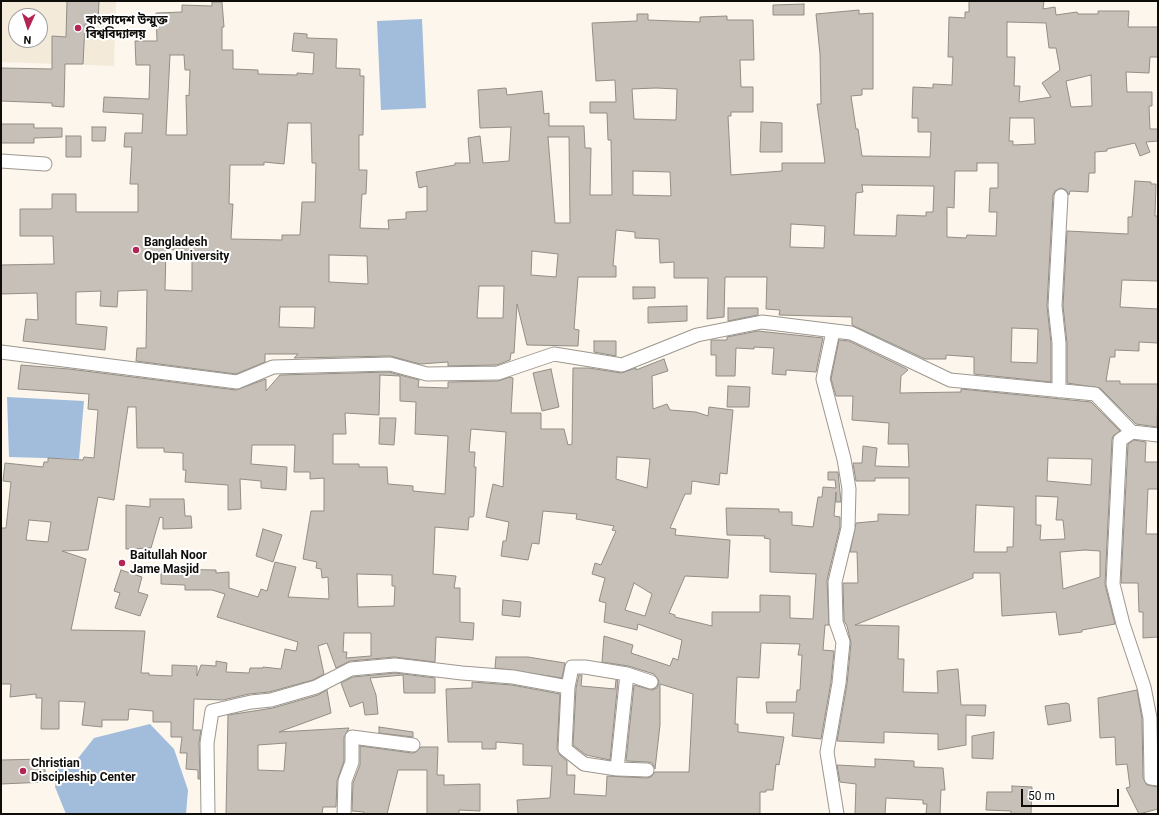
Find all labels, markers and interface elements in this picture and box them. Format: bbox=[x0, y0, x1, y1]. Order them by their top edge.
north arrow bbox=[8, 8, 48, 48]
place label: বাংলাদেশ উন্মুক্ত বিশ্ববিদ্যালয় bbox=[86, 14, 168, 42]
marker: বাংলাদেশ উন্মুক্ত বিশ্ববিদ্যালয় bbox=[73, 23, 83, 33]
text: N bbox=[23, 33, 32, 46]
place label: Bangladesh Open University bbox=[144, 236, 229, 264]
marker: Bangladesh Open University bbox=[131, 245, 141, 255]
place label: Baitullah Noor Jame Masjid bbox=[130, 549, 207, 577]
marker: Baitullah Noor Jame Masjid bbox=[117, 558, 127, 568]
place label: Christian Discipleship Center bbox=[31, 757, 136, 785]
marker: Christian Discipleship Center bbox=[18, 766, 28, 776]
scale bar bbox=[1023, 781, 1121, 807]
text: 50 m bbox=[1028, 789, 1055, 803]

